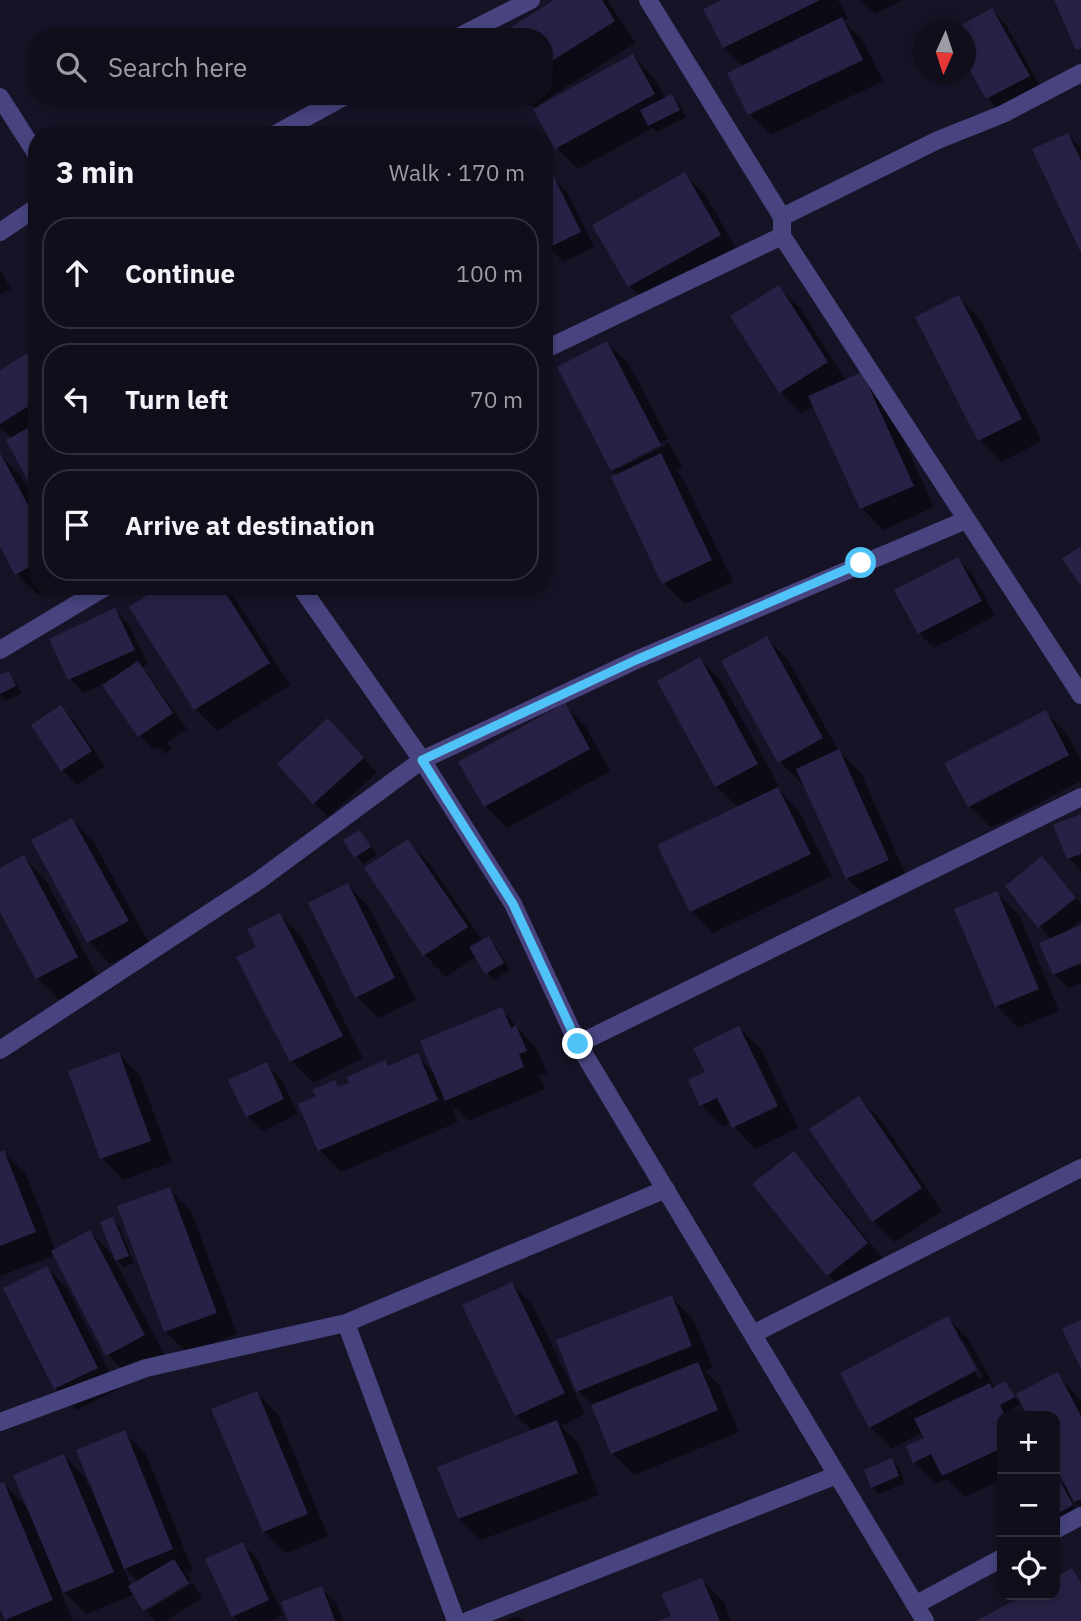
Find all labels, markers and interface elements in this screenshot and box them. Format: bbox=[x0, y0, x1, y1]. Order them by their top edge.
north arrow bbox=[913, 21, 976, 84]
search box bbox=[28, 28, 553, 105]
icon: search bbox=[52, 48, 90, 86]
text: Search here bbox=[108, 50, 247, 84]
text: 3 min bbox=[56, 152, 134, 191]
text: Walk · 170 m bbox=[389, 157, 525, 187]
icon: ahead bbox=[58, 254, 96, 292]
text: Continue bbox=[125, 256, 235, 290]
text: 100 m bbox=[456, 258, 523, 288]
icon: left bbox=[58, 380, 96, 418]
text: Turn left bbox=[125, 382, 228, 416]
text: 70 m bbox=[470, 384, 523, 414]
icon: arrive bbox=[58, 506, 96, 544]
text: Arrive at destination bbox=[125, 508, 375, 542]
route start bbox=[845, 547, 876, 578]
route end bbox=[562, 1028, 593, 1059]
map controls bbox=[997, 1411, 1060, 1600]
button: + bbox=[997, 1411, 1060, 1474]
button: − bbox=[997, 1474, 1060, 1537]
button: locate bbox=[997, 1537, 1060, 1600]

